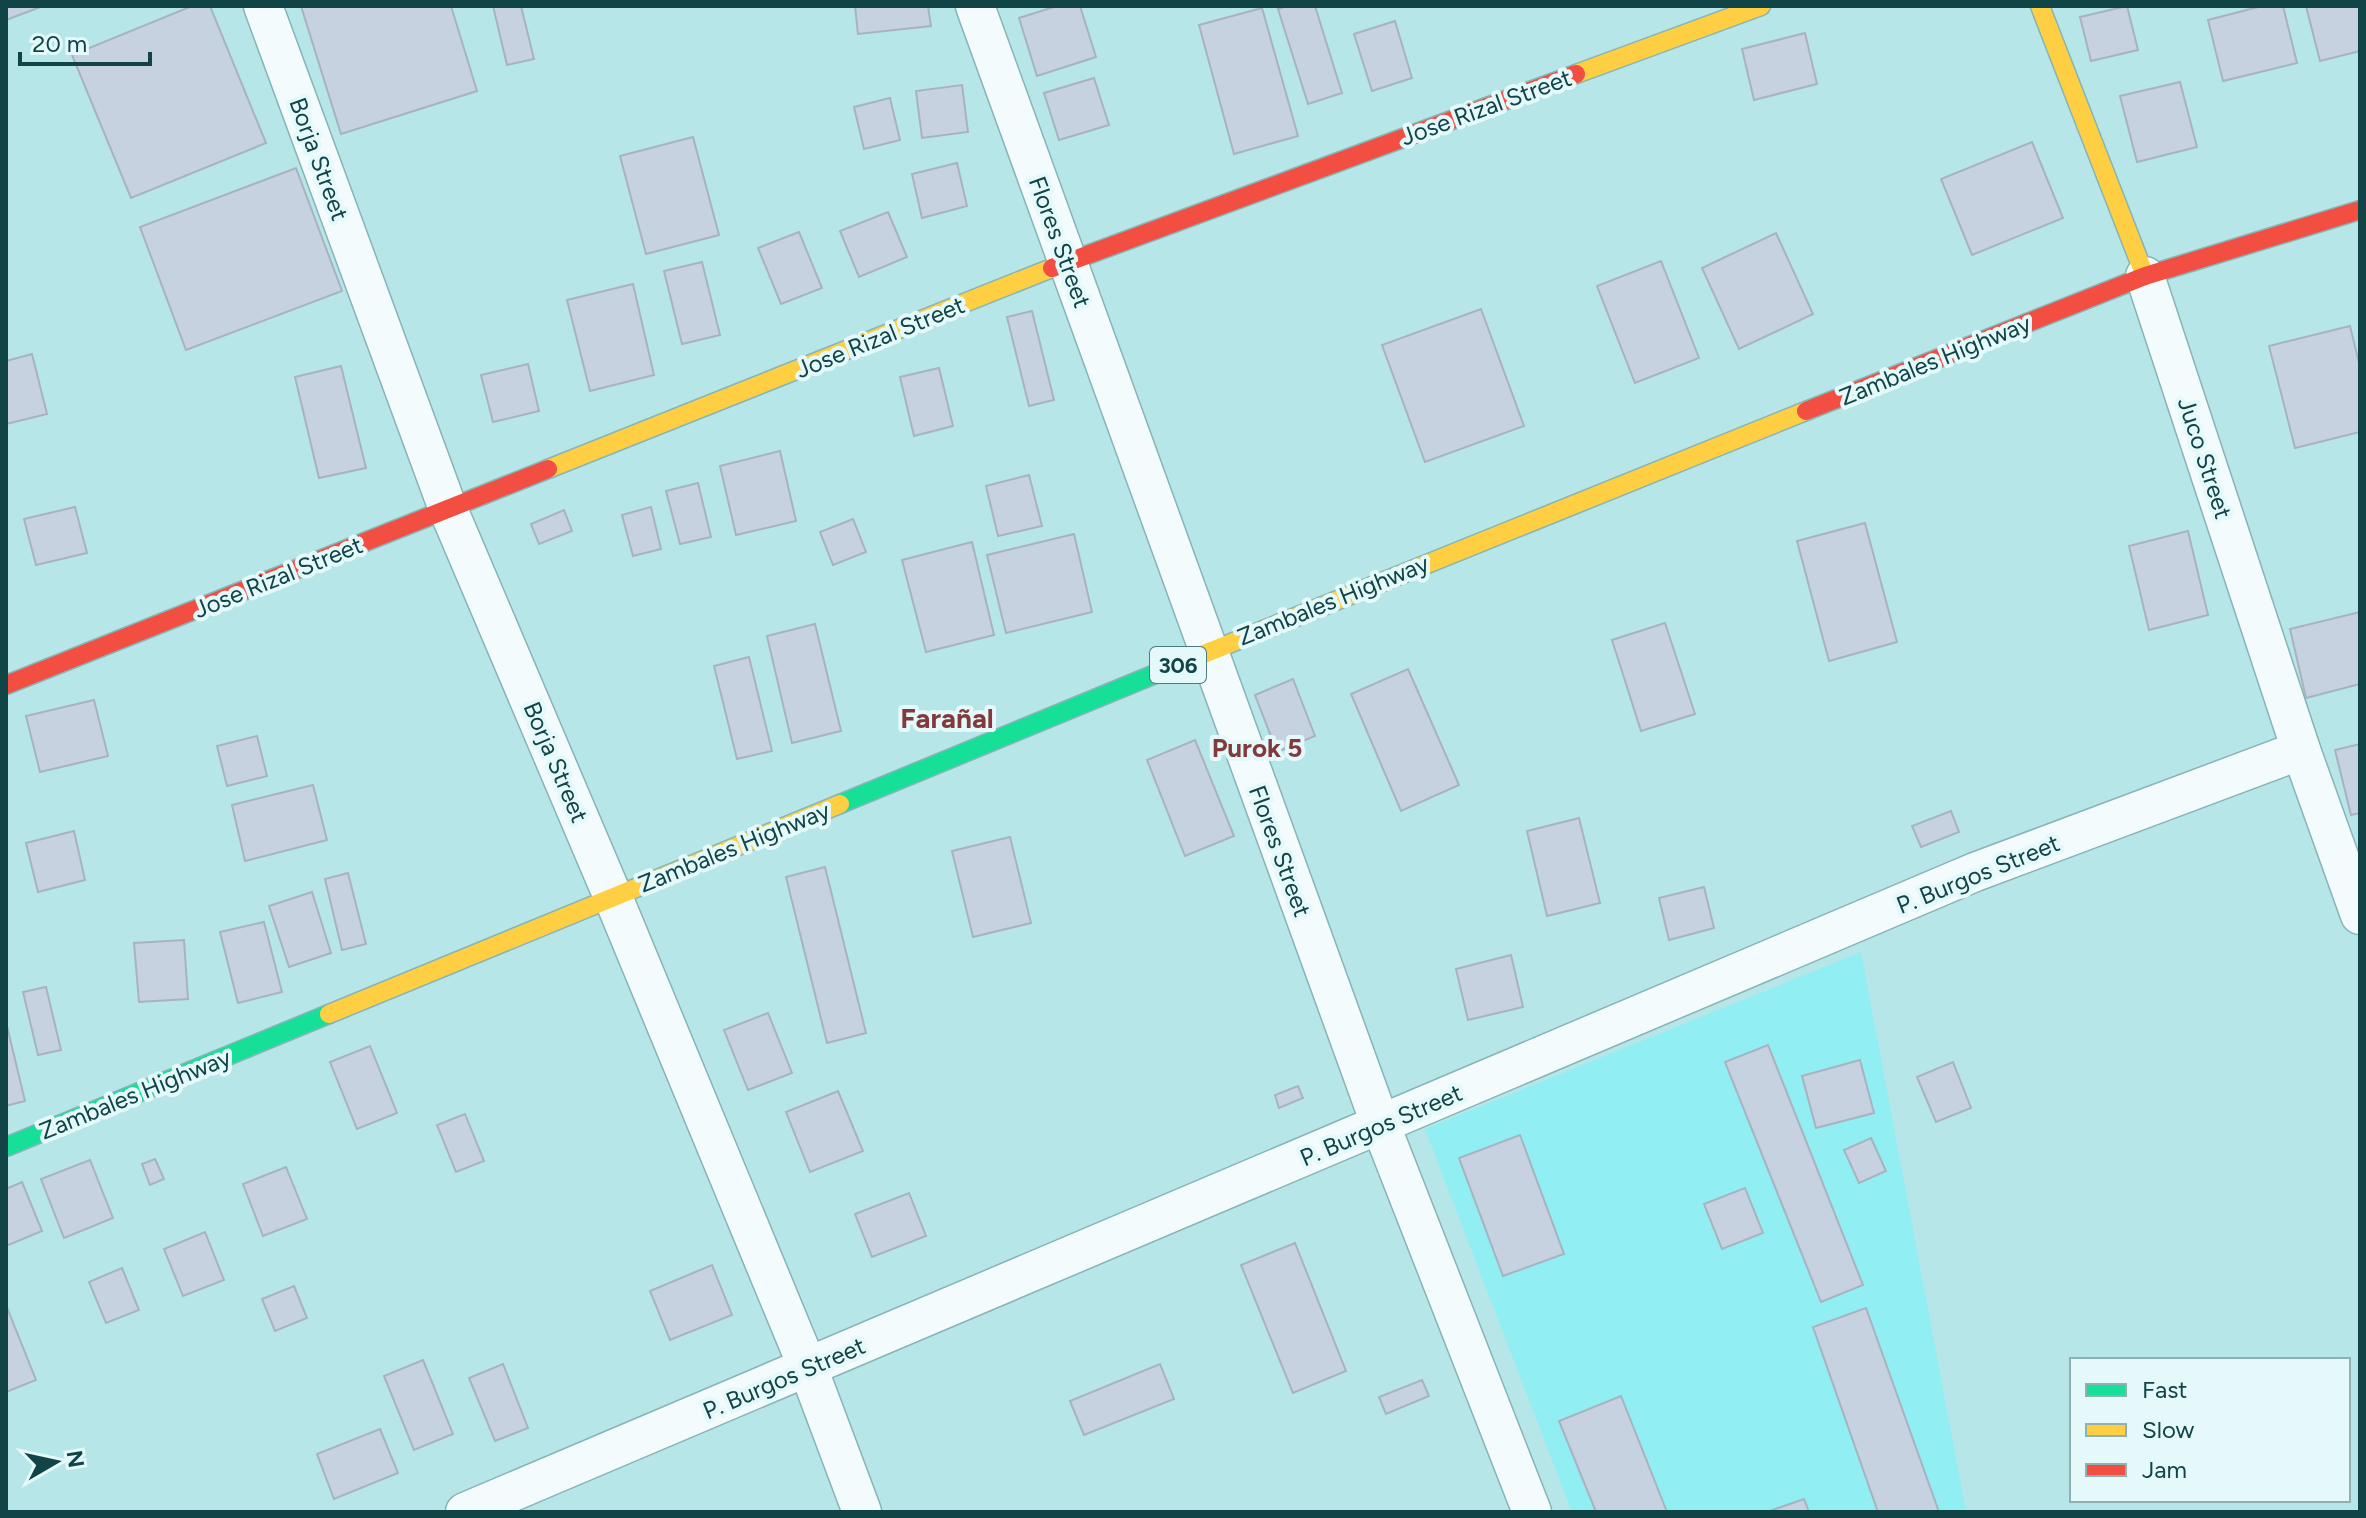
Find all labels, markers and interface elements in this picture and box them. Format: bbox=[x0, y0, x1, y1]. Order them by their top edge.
scale bar bbox=[20, 16, 150, 66]
text: 20 m bbox=[32, 29, 87, 58]
street label: Jose Rizal Street bbox=[1397, 63, 1575, 151]
street label: Borja Street bbox=[283, 94, 355, 224]
street label: Flores Street bbox=[1023, 172, 1097, 312]
street label: Jose Rizal Street bbox=[791, 290, 969, 384]
street label: Zambales Highway bbox=[1835, 308, 2035, 412]
street label: Juco Street bbox=[2172, 394, 2238, 522]
street label: Jose Rizal Street bbox=[189, 530, 367, 624]
street label: Zambales Highway bbox=[1233, 548, 1433, 652]
road number: 306 bbox=[1150, 647, 1206, 683]
street label: Borja Street bbox=[518, 697, 594, 827]
district label: Farañal bbox=[900, 701, 994, 735]
district label: Purok 5 bbox=[1212, 732, 1302, 764]
street label: Flores Street bbox=[1243, 781, 1317, 921]
street label: Zambales Highway bbox=[634, 795, 834, 899]
street label: P. Burgos Street bbox=[1892, 828, 2064, 920]
street label: Zambales Highway bbox=[35, 1042, 235, 1146]
street label: P. Burgos Street bbox=[1296, 1078, 1466, 1172]
street label: P. Burgos Street bbox=[699, 1331, 869, 1425]
legend bbox=[2070, 1358, 2350, 1502]
text: Fast bbox=[2142, 1375, 2187, 1404]
text: Slow bbox=[2142, 1415, 2195, 1444]
north arrow bbox=[16, 1422, 96, 1502]
text: N bbox=[61, 1448, 90, 1469]
text: Jam bbox=[2142, 1455, 2187, 1484]

